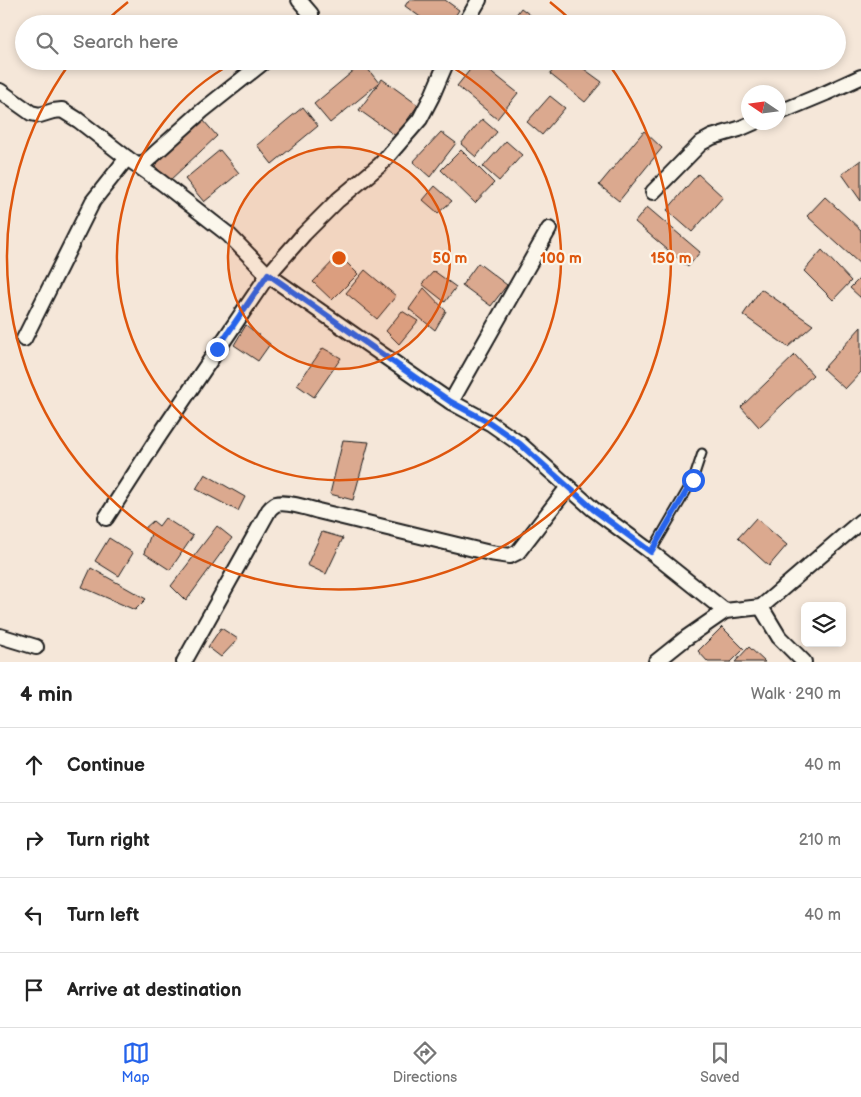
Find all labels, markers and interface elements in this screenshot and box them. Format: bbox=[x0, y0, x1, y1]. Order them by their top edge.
search box bbox=[15, 15, 846, 70]
icon: search bbox=[33, 29, 61, 57]
text: Search here bbox=[73, 31, 178, 54]
north arrow bbox=[741, 85, 786, 130]
centre of rings bbox=[330, 249, 348, 267]
text: 50 m bbox=[433, 249, 468, 268]
text: 100 m bbox=[540, 249, 582, 268]
text: 150 m bbox=[650, 249, 692, 268]
route end bbox=[206, 338, 229, 361]
route start bbox=[682, 469, 705, 492]
map controls bbox=[801, 602, 846, 647]
button: layers bbox=[801, 602, 846, 647]
text: 4 min bbox=[20, 682, 73, 707]
text: Walk · 290 m bbox=[751, 685, 841, 704]
icon: ahead bbox=[20, 751, 48, 779]
text: Continue bbox=[67, 754, 145, 777]
text: 40 m bbox=[804, 756, 841, 775]
icon: right bbox=[20, 826, 48, 854]
text: Turn right bbox=[67, 829, 150, 852]
text: 210 m bbox=[799, 831, 841, 850]
icon: left bbox=[20, 901, 48, 929]
text: Turn left bbox=[67, 904, 139, 927]
text: 40 m bbox=[804, 906, 841, 925]
icon: arrive bbox=[20, 976, 48, 1004]
text: Arrive at destination bbox=[67, 979, 242, 1002]
tab: Map bbox=[122, 1039, 150, 1086]
tab: Directions bbox=[393, 1039, 457, 1086]
tab: Saved bbox=[700, 1039, 739, 1086]

